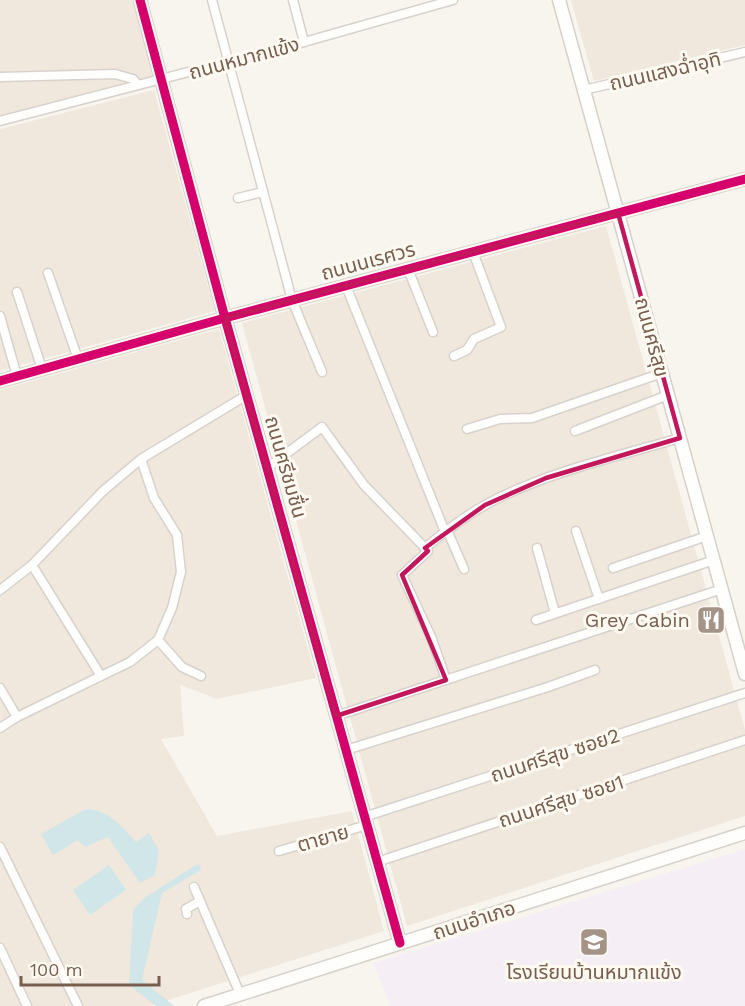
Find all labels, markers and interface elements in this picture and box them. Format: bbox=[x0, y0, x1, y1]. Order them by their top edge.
street label: ถนนหมากแข้ง bbox=[186, 32, 302, 84]
street label: ถนนแสงฉ่ำอุทิ bbox=[606, 45, 723, 95]
street label: ถนนนเรศวร bbox=[318, 237, 418, 285]
street label: ถนนศรีสุข bbox=[630, 295, 674, 379]
street label: ถนนศรีชมชื่น bbox=[260, 412, 314, 521]
restaurant icon: Grey Cabin bbox=[695, 604, 727, 636]
place label: Grey Cabin bbox=[585, 608, 690, 632]
street label: ถนนศรีสุข ซอย2 bbox=[487, 723, 623, 787]
street label: ถนนศรีสุข ซอย1 bbox=[495, 769, 627, 833]
street label: ตายาย bbox=[294, 819, 352, 857]
street label: ถนนอำเภอ bbox=[430, 895, 518, 945]
school or university icon: โรงเรียนบ้านหมากแข้ง bbox=[578, 926, 610, 958]
scale bar bbox=[21, 949, 159, 987]
text: 100 m bbox=[30, 959, 83, 980]
place label: โรงเรียนบ้านหมากแข้ง bbox=[506, 960, 682, 984]

